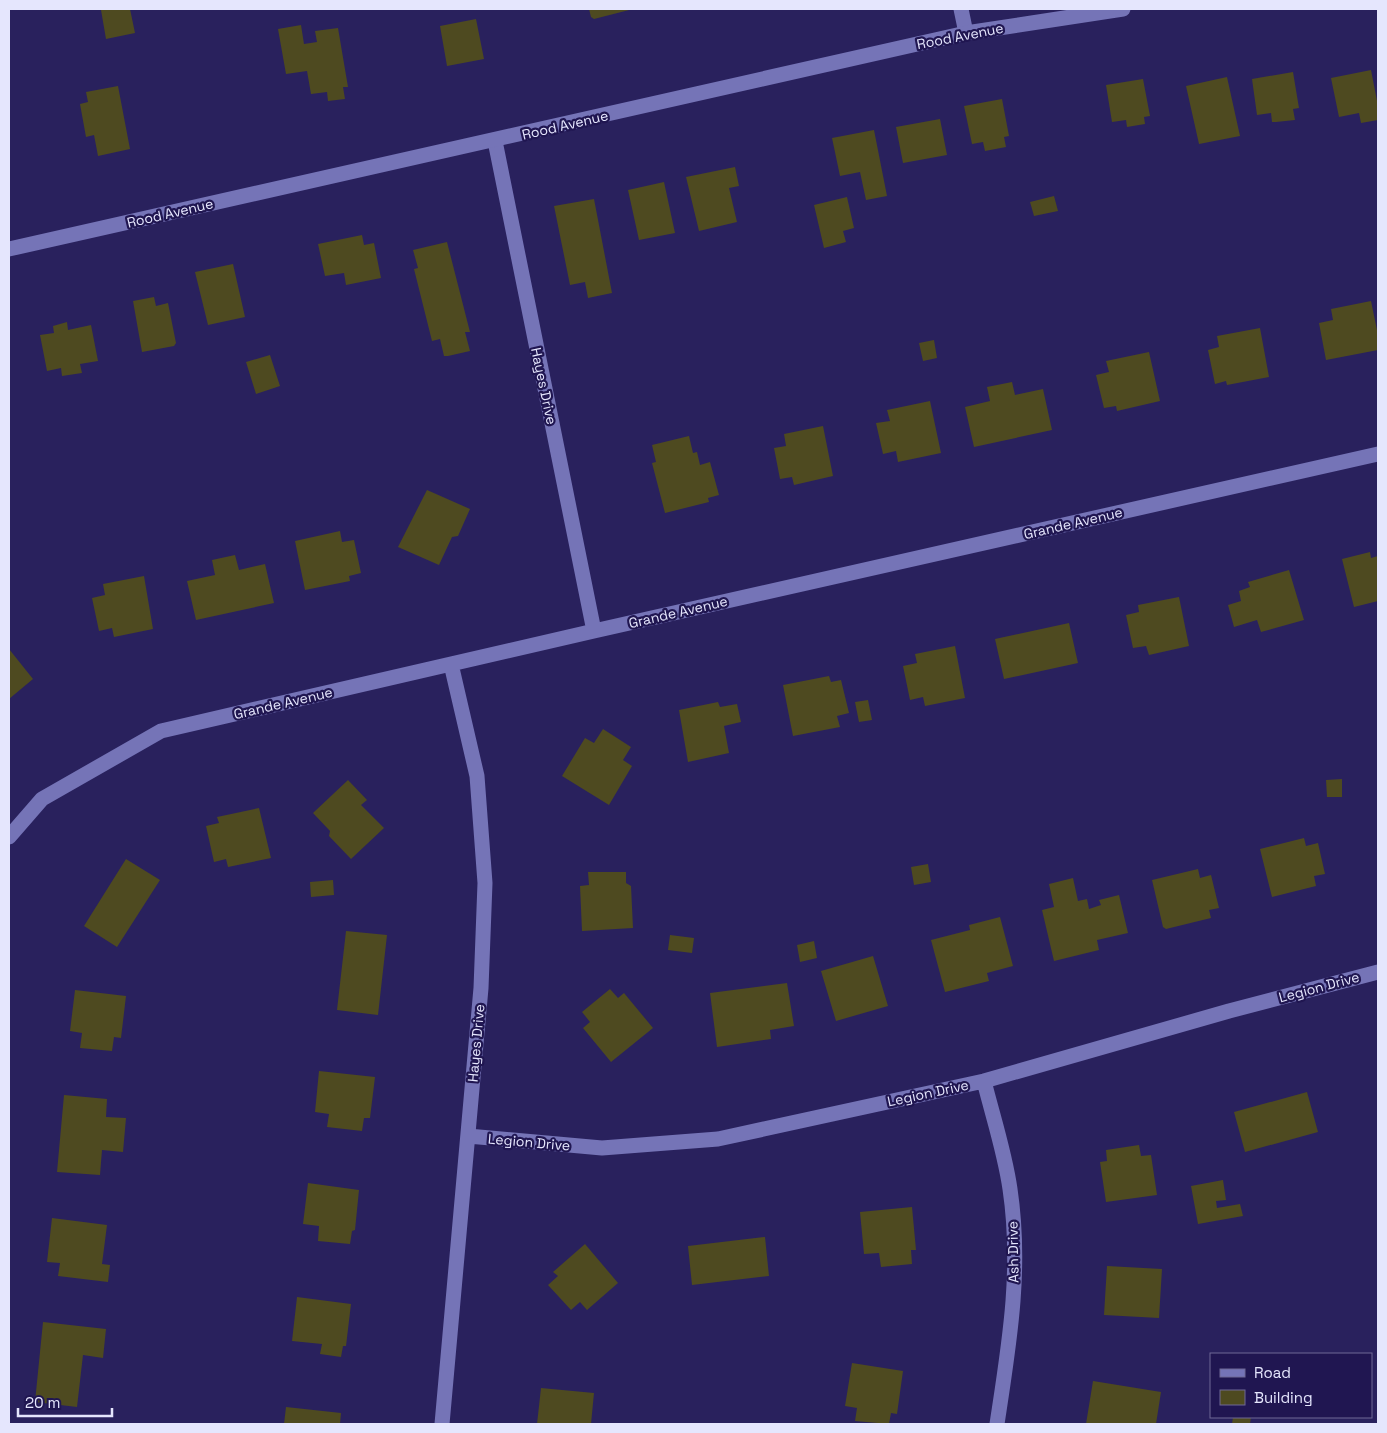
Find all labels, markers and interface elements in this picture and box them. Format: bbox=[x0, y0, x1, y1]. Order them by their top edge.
street label: Rood Avenue bbox=[915, 19, 1005, 53]
street label: Rood Avenue bbox=[520, 106, 610, 144]
street label: Rood Avenue bbox=[125, 194, 215, 232]
street label: Hayes Drive bbox=[527, 346, 561, 426]
street label: Grande Avenue bbox=[1022, 503, 1124, 543]
street label: Grande Avenue bbox=[627, 592, 729, 632]
street label: Grande Avenue bbox=[232, 683, 334, 723]
street label: Legion Drive bbox=[1277, 968, 1361, 1006]
street label: Hayes Drive bbox=[464, 1003, 488, 1083]
street label: Legion Drive bbox=[886, 1076, 970, 1110]
street label: Legion Drive bbox=[487, 1129, 571, 1155]
street label: Ash Drive bbox=[1003, 1221, 1023, 1283]
legend bbox=[1210, 1353, 1372, 1418]
text: Road bbox=[1254, 1363, 1291, 1382]
scale bar bbox=[18, 1386, 111, 1418]
text: Building bbox=[1254, 1388, 1313, 1407]
text: 20 m bbox=[25, 1393, 60, 1412]

